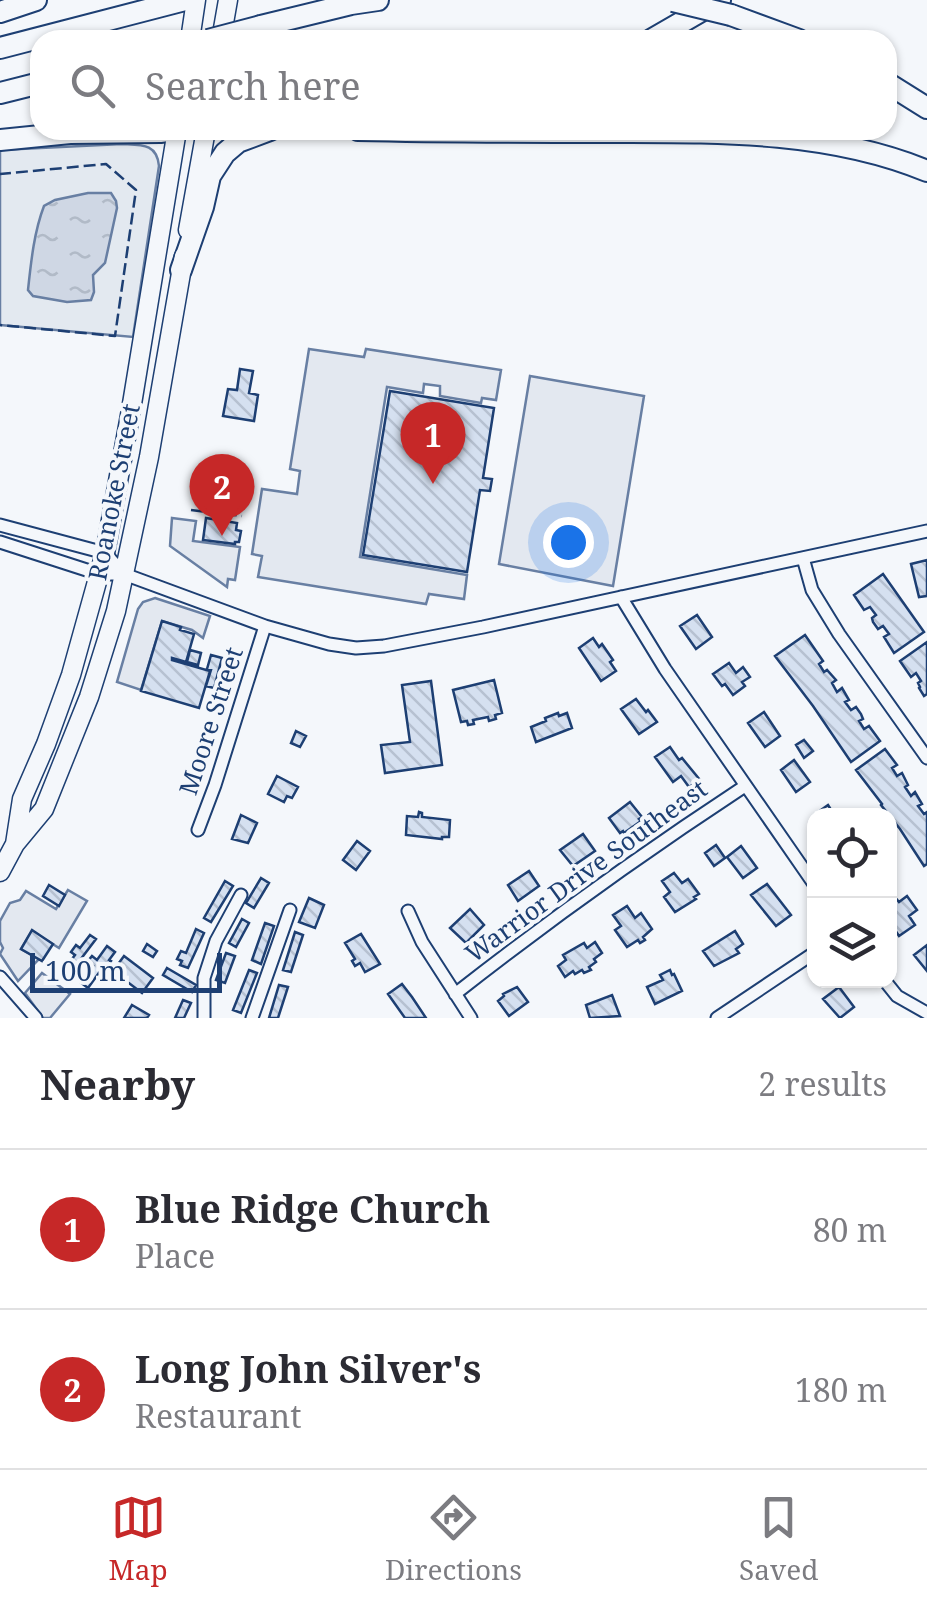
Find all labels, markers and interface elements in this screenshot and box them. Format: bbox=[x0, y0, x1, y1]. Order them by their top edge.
search box bbox=[30, 30, 897, 140]
icon: search bbox=[65, 58, 120, 113]
text: Search here bbox=[145, 59, 361, 111]
street label: Roanoke Street bbox=[79, 400, 147, 583]
pin: 1 bbox=[400, 402, 466, 484]
pin: 2 bbox=[190, 454, 254, 536]
your location bbox=[543, 517, 594, 568]
street label: Moore Street bbox=[170, 642, 250, 799]
street label: Warrior Drive Southeast bbox=[458, 771, 713, 970]
map controls bbox=[807, 808, 897, 988]
button: locate bbox=[807, 808, 897, 898]
button: layers bbox=[807, 898, 897, 988]
scale bar bbox=[30, 948, 222, 993]
text: 100 m bbox=[45, 951, 126, 989]
text: Nearby bbox=[40, 1055, 195, 1112]
text: 2 results bbox=[758, 1062, 887, 1105]
text: Blue Ridge Church bbox=[135, 1182, 490, 1234]
text: 1 bbox=[63, 1208, 82, 1251]
text: 80 m bbox=[813, 1208, 887, 1251]
text: Place bbox=[135, 1234, 215, 1277]
text: Long John Silver's bbox=[135, 1342, 481, 1394]
text: 2 bbox=[63, 1368, 82, 1411]
text: 180 m bbox=[795, 1368, 887, 1411]
text: Restaurant bbox=[135, 1394, 302, 1437]
tab: Map bbox=[109, 1490, 168, 1588]
tab: Directions bbox=[385, 1490, 522, 1588]
tab: Saved bbox=[739, 1490, 818, 1588]

